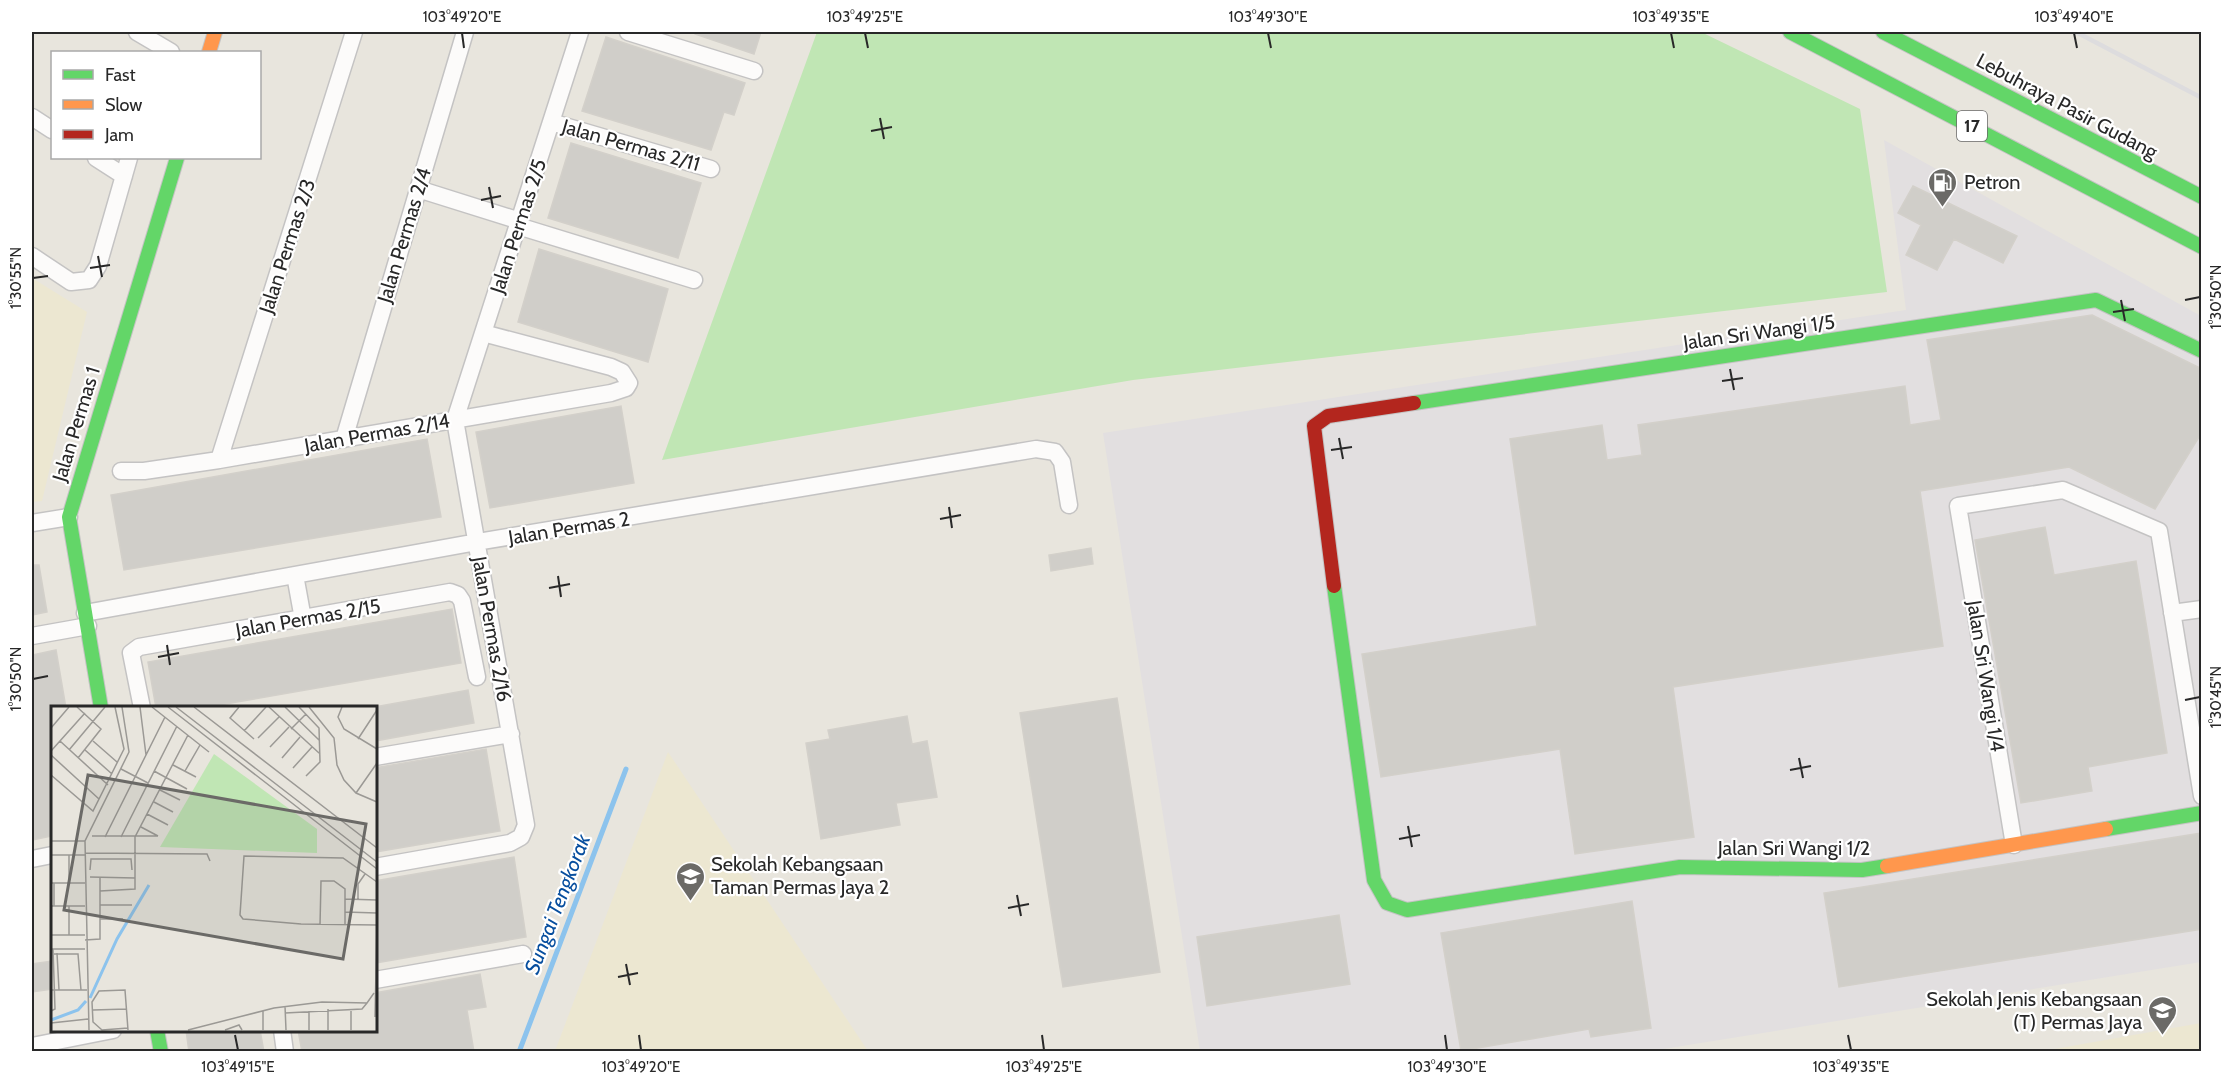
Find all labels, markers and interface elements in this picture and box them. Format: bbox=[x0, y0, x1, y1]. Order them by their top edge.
text: 103°49'20"E bbox=[423, 8, 501, 26]
text: 103°49'25"E bbox=[827, 8, 903, 26]
text: 103°49'30"E bbox=[1229, 8, 1307, 26]
text: 103°49'35"E bbox=[1633, 8, 1709, 26]
text: 103°49'40"E bbox=[2034, 8, 2114, 26]
street label: Lebuhraya Pasir Gudang bbox=[1972, 48, 2163, 164]
legend bbox=[51, 51, 261, 159]
text: Fast bbox=[105, 64, 136, 86]
text: Slow bbox=[105, 94, 142, 116]
road number: 17 bbox=[1957, 111, 1987, 141]
street label: Jalan Permas 2/11 bbox=[558, 114, 703, 176]
text: Jam bbox=[104, 124, 134, 146]
street label: Jalan Permas 2/5 bbox=[485, 156, 551, 297]
street label: Jalan Permas 2/4 bbox=[372, 164, 436, 306]
fuel station icon: Petron bbox=[1927, 166, 1959, 208]
place label: Petron bbox=[1964, 170, 2020, 194]
street label: Jalan Permas 2/3 bbox=[254, 176, 320, 317]
text: 1°30'55"N bbox=[7, 247, 25, 309]
text: 1°30'50"N bbox=[2207, 265, 2225, 329]
street label: Jalan Sri Wangi 1/5 bbox=[1681, 309, 1836, 355]
street label: Jalan Permas 1 bbox=[47, 364, 105, 485]
street label: Jalan Permas 2/14 bbox=[301, 408, 452, 458]
street label: Jalan Permas 2 bbox=[506, 507, 631, 550]
street label: Jalan Permas 2/16 bbox=[467, 554, 517, 703]
street label: Jalan Permas 2/15 bbox=[233, 593, 382, 643]
street label: Jalan Sri Wangi 1/4 bbox=[1962, 598, 2010, 754]
text: 1°30'50"N bbox=[7, 647, 25, 711]
text: 1°30'45"N bbox=[2207, 666, 2225, 728]
inset map bbox=[51, 706, 376, 1032]
water label: Sungai Tengkorak bbox=[519, 830, 595, 977]
street label: Jalan Sri Wangi 1/2 bbox=[1717, 836, 1870, 860]
place label: Sekolah Kebangsaan Taman Permas Jaya 2 bbox=[711, 852, 889, 899]
school or university icon: Sekolah Kebangsaan Taman Permas Jaya 2 bbox=[674, 860, 706, 902]
place label: Sekolah Jenis Kebangsaan (T) Permas Jaya bbox=[1926, 987, 2142, 1034]
school or university icon: Sekolah Jenis Kebangsaan (T) Permas Jaya bbox=[2147, 994, 2179, 1036]
text: 103°49'15"E bbox=[201, 1058, 275, 1076]
text: 103°49'20"E bbox=[602, 1058, 680, 1076]
text: 103°49'25"E bbox=[1006, 1058, 1082, 1076]
text: 103°49'30"E bbox=[1408, 1058, 1486, 1076]
text: 103°49'35"E bbox=[1813, 1058, 1889, 1076]

